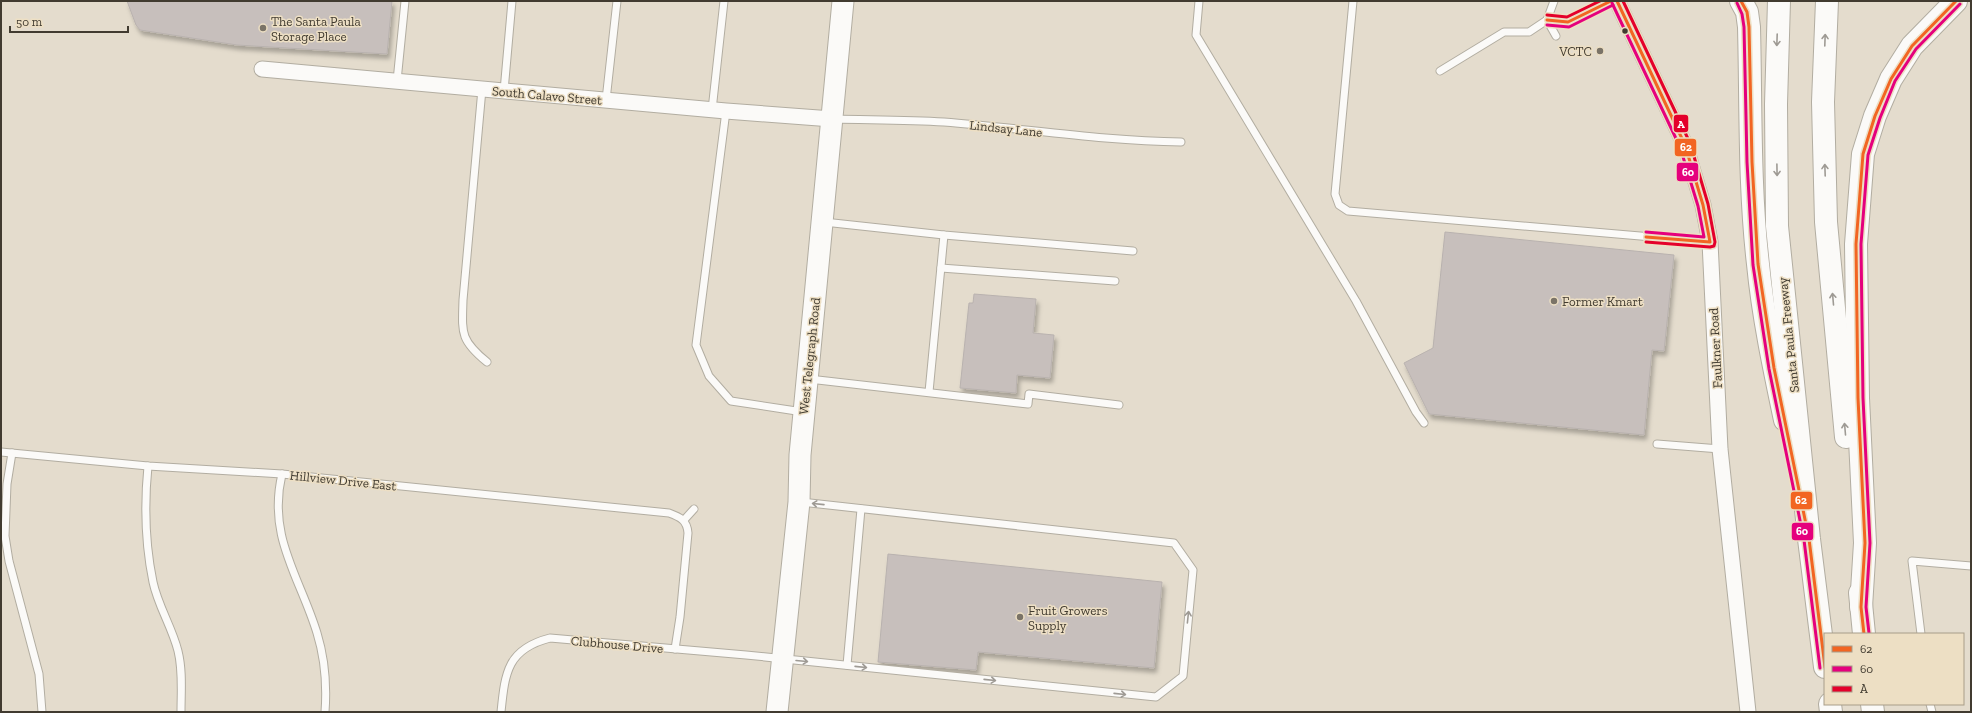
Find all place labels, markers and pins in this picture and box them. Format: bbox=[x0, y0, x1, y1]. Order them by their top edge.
place label: The Santa Paula Storage Place bbox=[271, 14, 362, 44]
marker: The Santa Paula Storage Place bbox=[258, 23, 268, 33]
unlabelled marker bbox=[1620, 26, 1630, 36]
place label: VCTC bbox=[1558, 44, 1592, 59]
marker: VCTC bbox=[1595, 46, 1605, 56]
place label: Former Kmart bbox=[1562, 294, 1643, 309]
marker: Former Kmart bbox=[1549, 296, 1559, 306]
place label: Fruit Growers Supply bbox=[1028, 603, 1108, 633]
marker: Fruit Growers Supply bbox=[1015, 612, 1025, 622]

